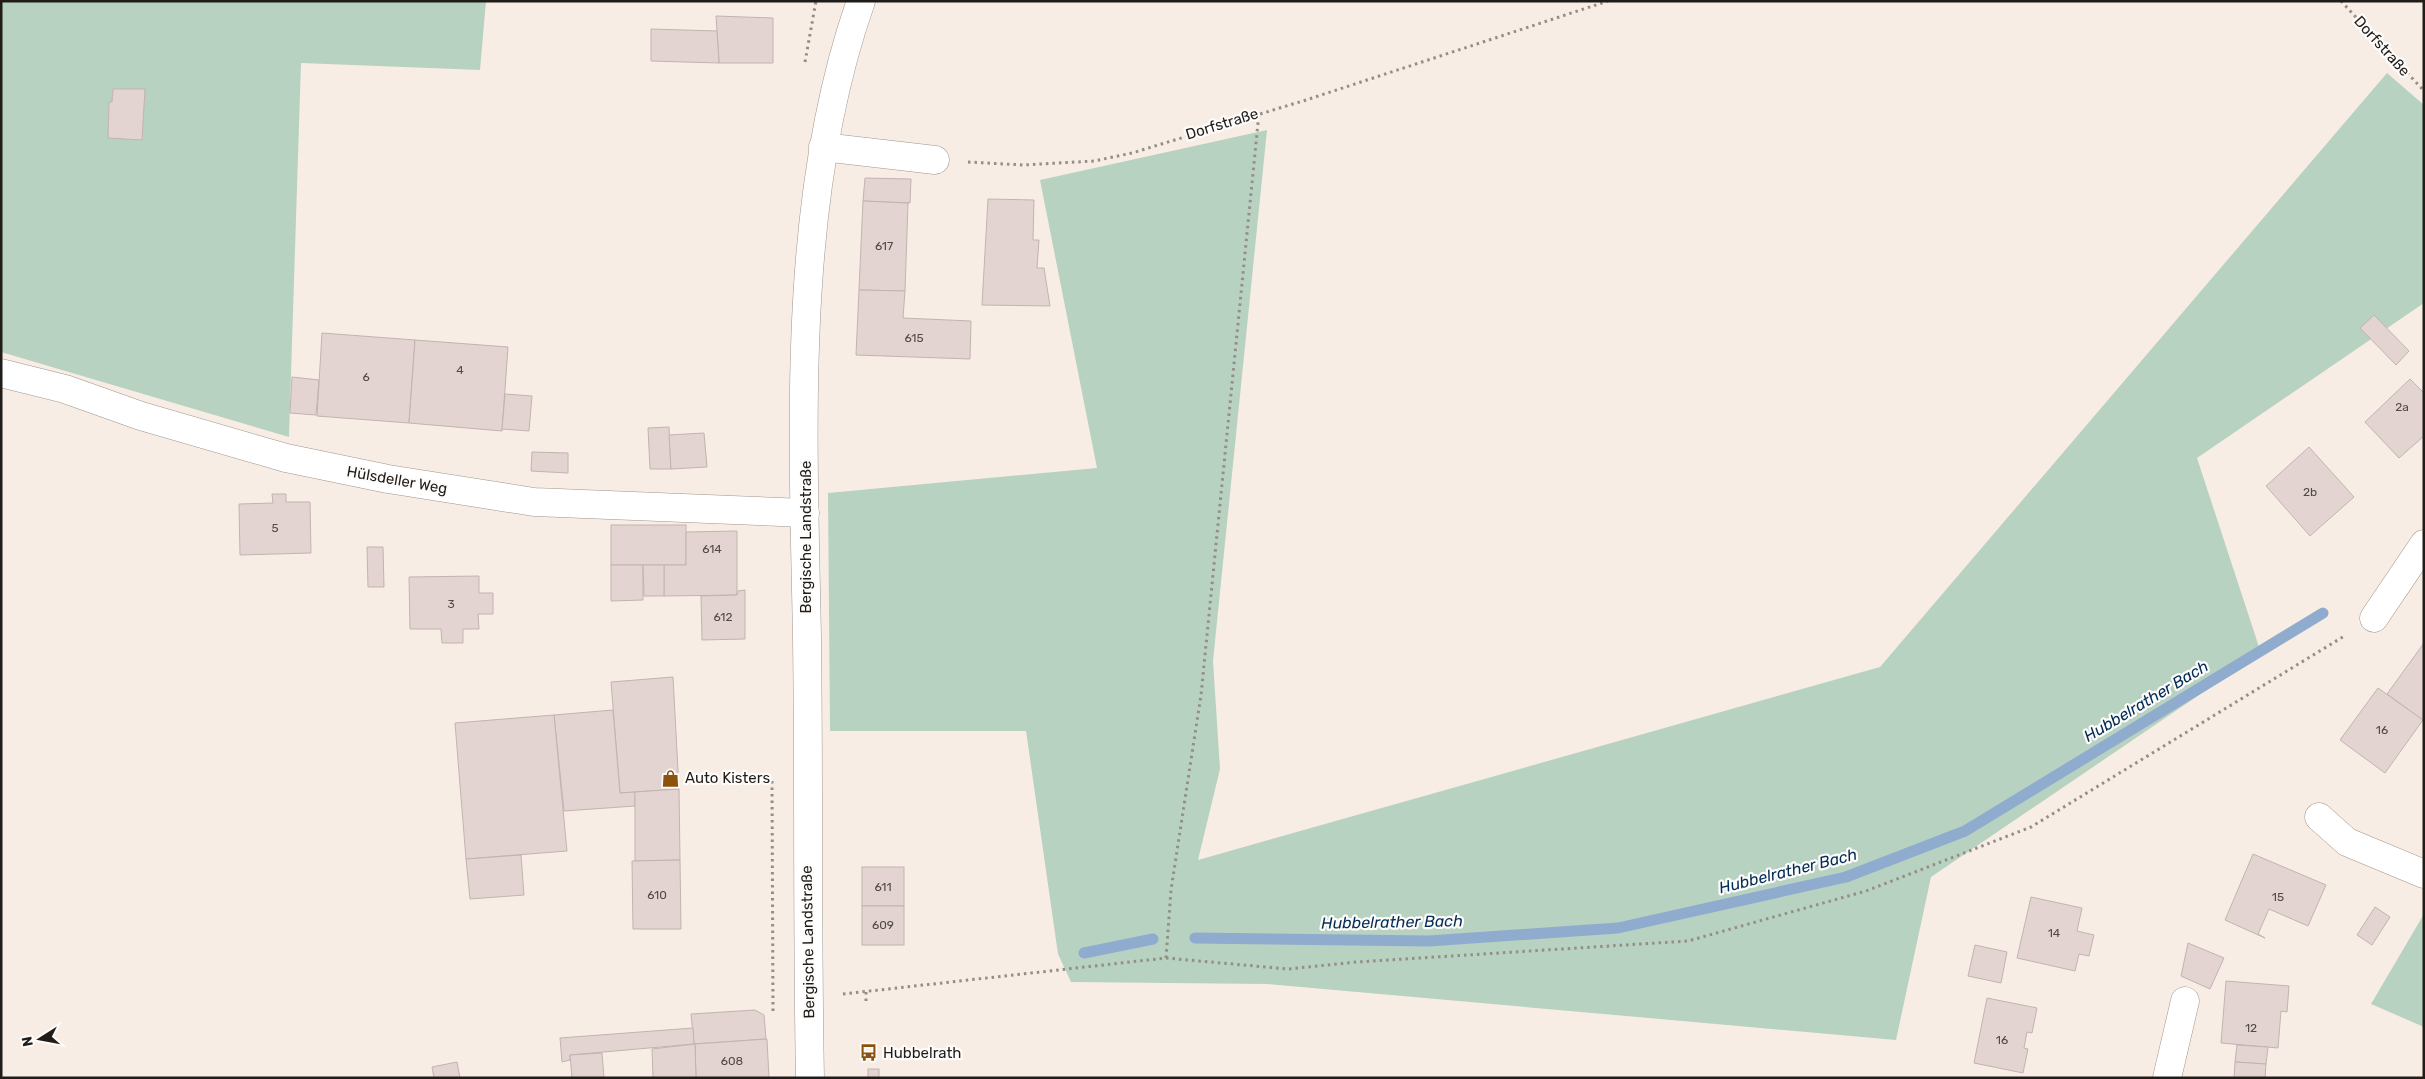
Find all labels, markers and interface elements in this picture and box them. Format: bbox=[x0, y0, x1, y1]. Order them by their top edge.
street label: Dorfstraße bbox=[2350, 12, 2414, 80]
street label: Dorfstraße bbox=[1183, 104, 1261, 144]
house number: 617 bbox=[875, 239, 893, 253]
house number: 615 bbox=[904, 331, 924, 345]
house number: 4 bbox=[456, 363, 464, 377]
house number: 6 bbox=[362, 370, 370, 384]
house number: 2a bbox=[2395, 400, 2409, 414]
street label: Bergische Landstraße bbox=[797, 460, 815, 614]
street label: Hülsdeller Weg bbox=[345, 462, 449, 498]
house number: 2b bbox=[2303, 485, 2317, 499]
house number: 5 bbox=[271, 521, 279, 535]
house number: 614 bbox=[702, 542, 722, 556]
house number: 3 bbox=[447, 597, 455, 611]
house number: 612 bbox=[713, 610, 733, 624]
water label: Hubbelrather Bach bbox=[2080, 656, 2212, 746]
house number: 16 bbox=[2376, 723, 2388, 737]
shop icon: Auto Kisters bbox=[661, 768, 681, 788]
place label: Auto Kisters bbox=[685, 769, 770, 787]
water label: Hubbelrather Bach bbox=[1717, 845, 1859, 897]
street label: Bergische Landstraße bbox=[798, 865, 818, 1019]
house number: 611 bbox=[874, 880, 892, 894]
house number: 610 bbox=[647, 888, 667, 902]
house number: 15 bbox=[2272, 890, 2284, 904]
water label: Hubbelrather Bach bbox=[1321, 911, 1463, 933]
house number: 609 bbox=[872, 918, 894, 932]
house number: 14 bbox=[2048, 926, 2061, 940]
north arrow bbox=[15, 1014, 65, 1064]
house number: 12 bbox=[2245, 1021, 2257, 1035]
house number: 16 bbox=[1996, 1033, 2008, 1047]
text: N bbox=[18, 1035, 37, 1048]
bus stop icon: Hubbelrath bbox=[859, 1043, 879, 1063]
place label: Hubbelrath bbox=[883, 1044, 961, 1062]
house number: 608 bbox=[721, 1054, 743, 1068]

